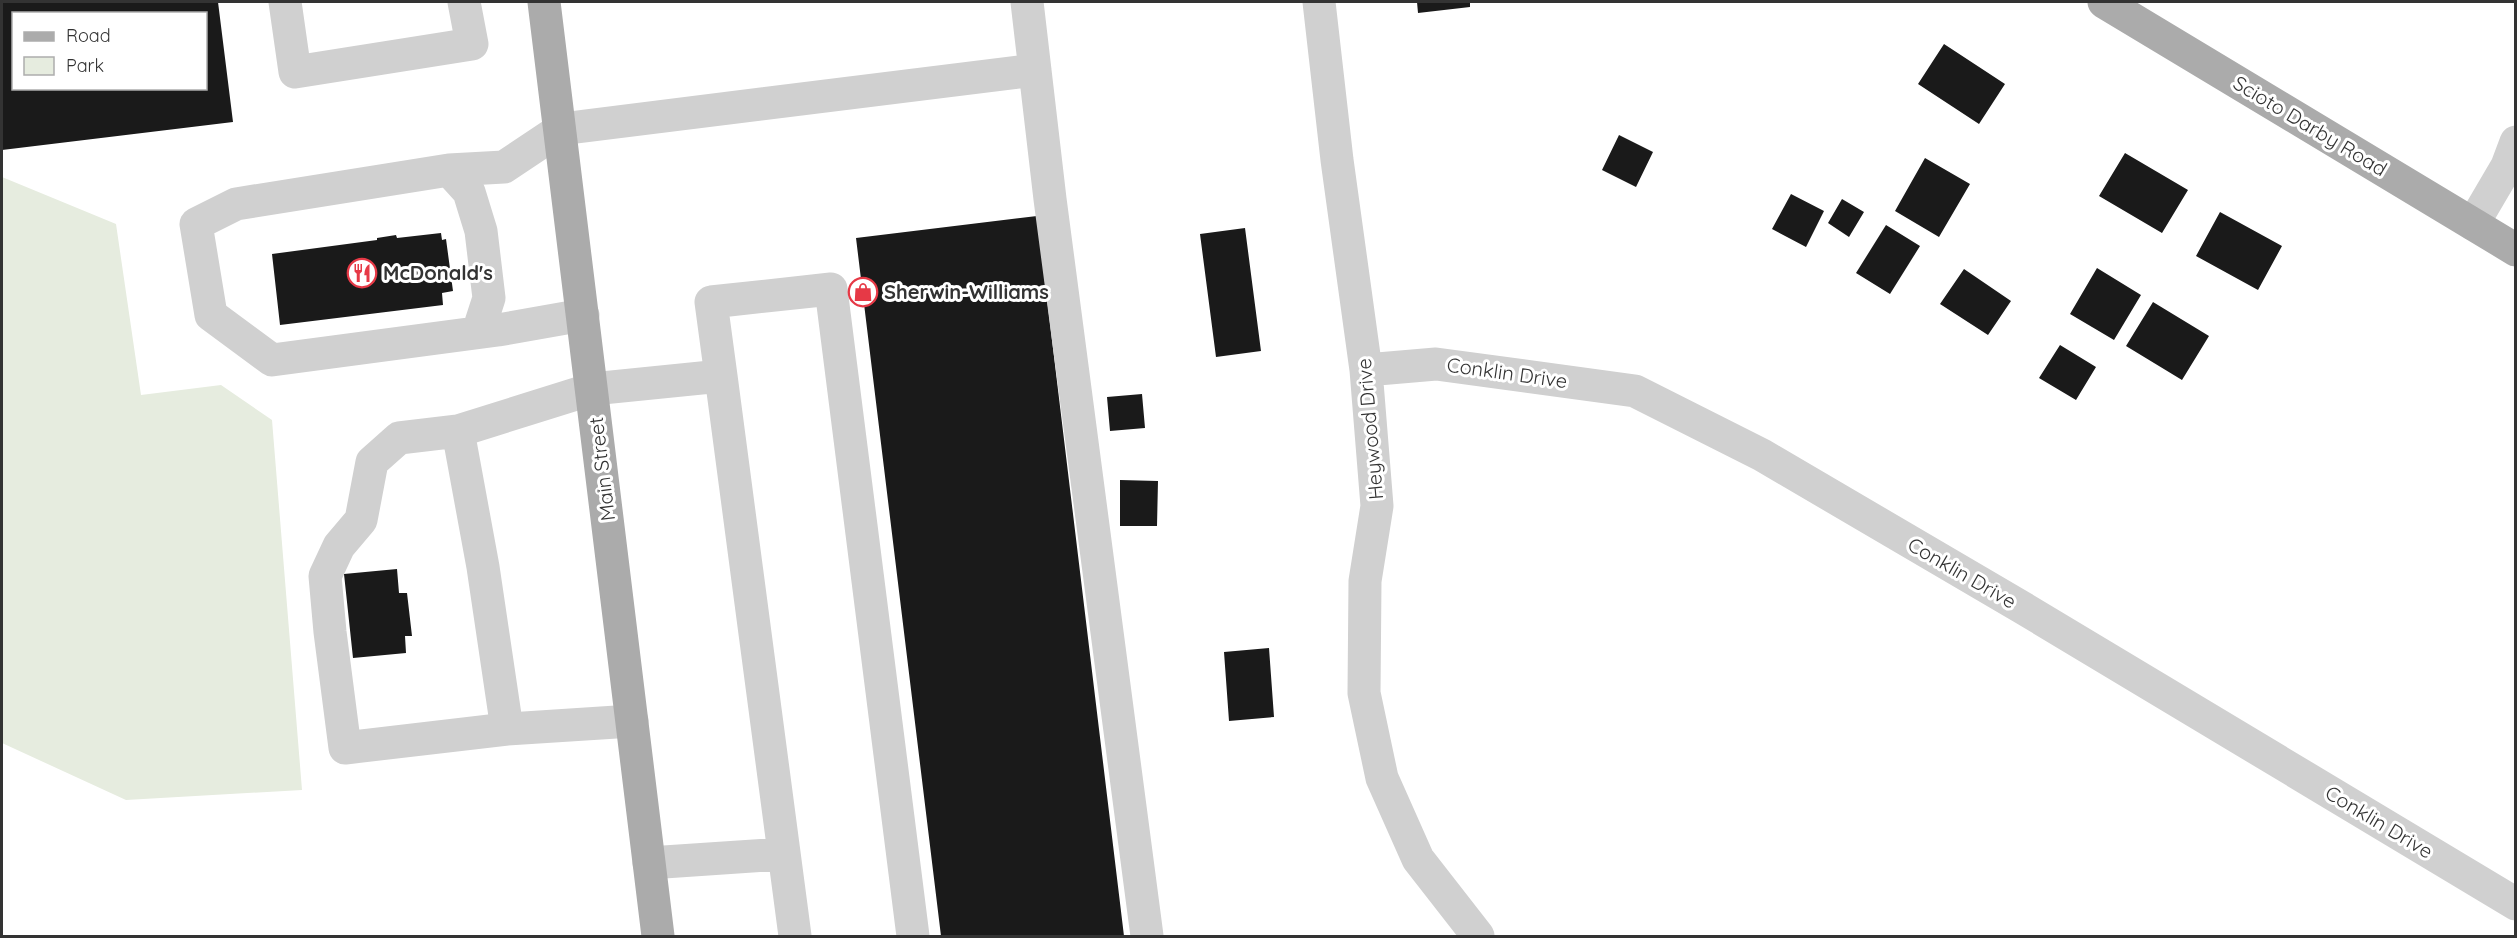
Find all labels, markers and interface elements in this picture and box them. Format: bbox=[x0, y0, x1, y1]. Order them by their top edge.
legend bbox=[12, 12, 207, 90]
text: Road bbox=[66, 24, 111, 47]
text: Park bbox=[66, 54, 104, 77]
street label: Scioto Darby Road bbox=[2229, 70, 2392, 181]
restaurant icon: McDonald's bbox=[346, 257, 378, 289]
place label: McDonald's bbox=[383, 260, 493, 285]
shop icon: Sherwin-Williams bbox=[847, 276, 879, 308]
place label: Sherwin-Williams bbox=[884, 279, 1049, 304]
street label: Conklin Drive bbox=[1445, 352, 1569, 393]
street label: Heywood Drive bbox=[1351, 357, 1388, 501]
street label: Main Street bbox=[583, 415, 620, 523]
street label: Conklin Drive bbox=[1903, 531, 2021, 614]
street label: Conklin Drive bbox=[2321, 780, 2438, 864]

